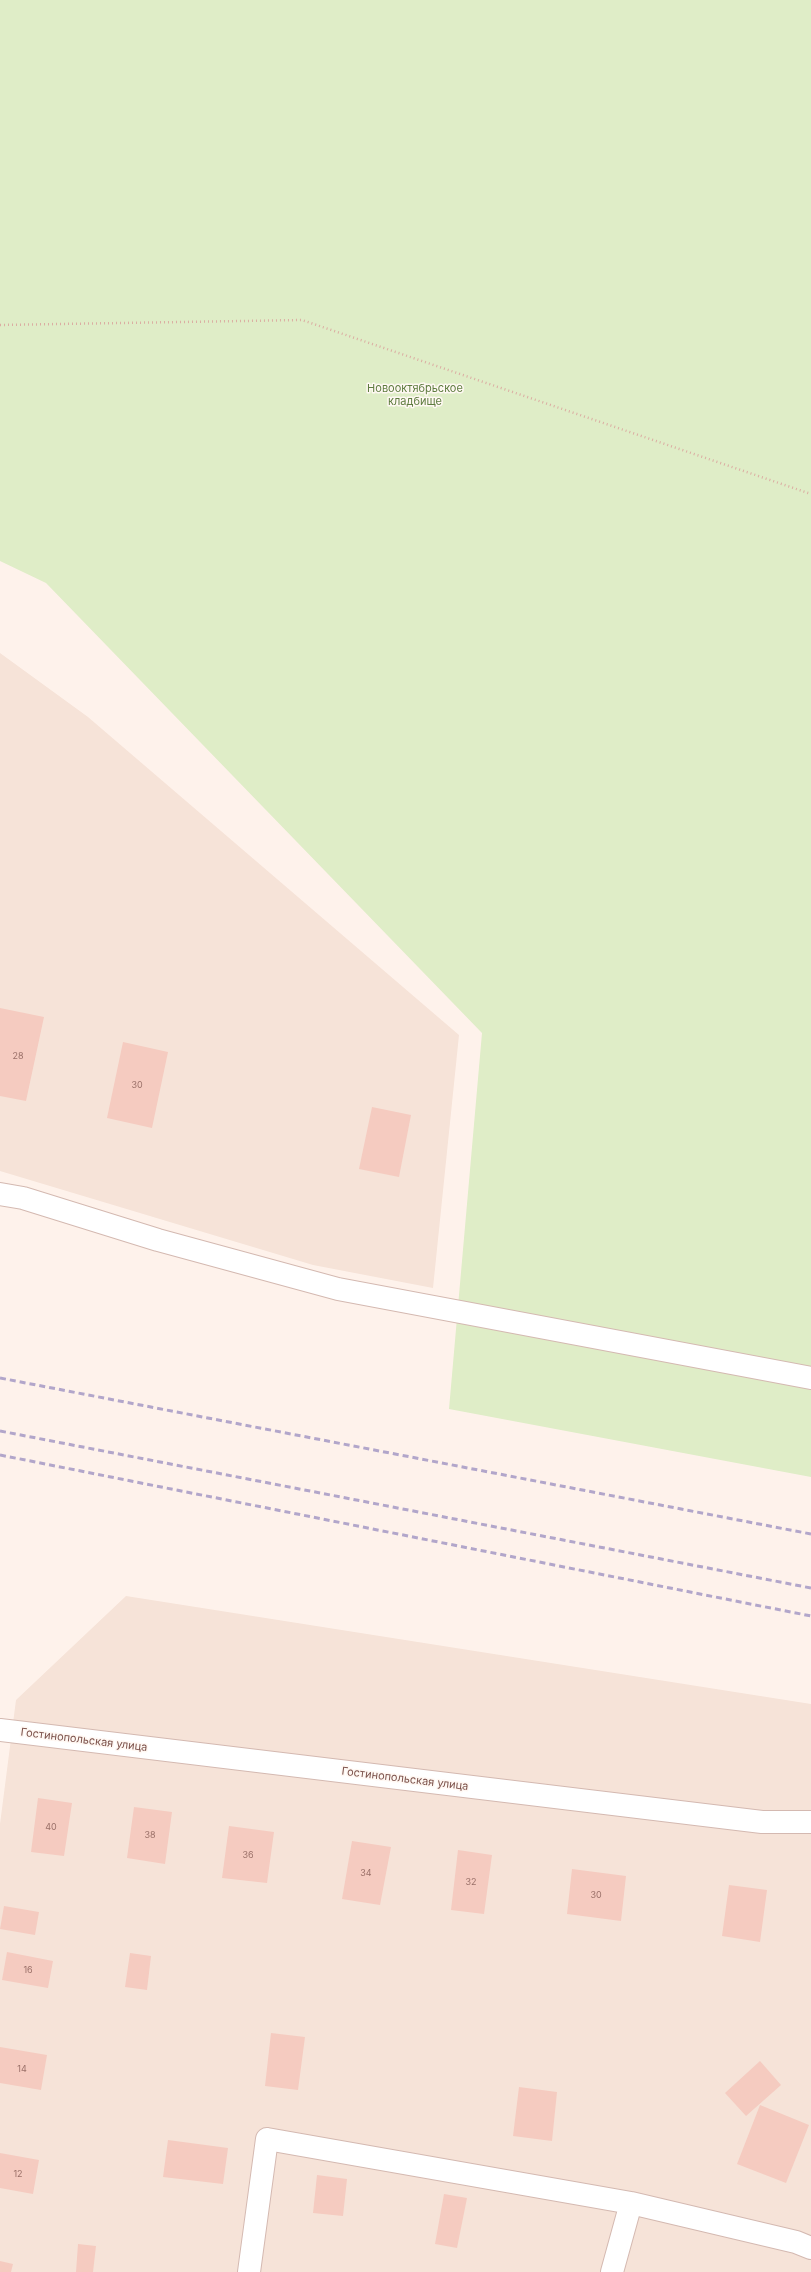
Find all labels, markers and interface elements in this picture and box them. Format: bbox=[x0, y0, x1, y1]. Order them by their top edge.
park label: Новооктябрьское кладбище bbox=[367, 382, 463, 408]
house number: 28 bbox=[12, 1051, 24, 1061]
house number: 30 bbox=[131, 1080, 143, 1090]
street label: Гостинопольская улица bbox=[20, 1726, 148, 1754]
street label: Гостинопольская улица bbox=[341, 1765, 469, 1793]
house number: 40 bbox=[45, 1822, 57, 1832]
house number: 38 bbox=[144, 1830, 156, 1840]
house number: 36 bbox=[242, 1850, 254, 1860]
house number: 34 bbox=[360, 1868, 372, 1878]
house number: 32 bbox=[465, 1877, 477, 1887]
house number: 30 bbox=[590, 1890, 602, 1900]
house number: 16 bbox=[23, 1965, 33, 1975]
house number: 14 bbox=[17, 2064, 27, 2074]
house number: 12 bbox=[13, 2169, 23, 2179]

